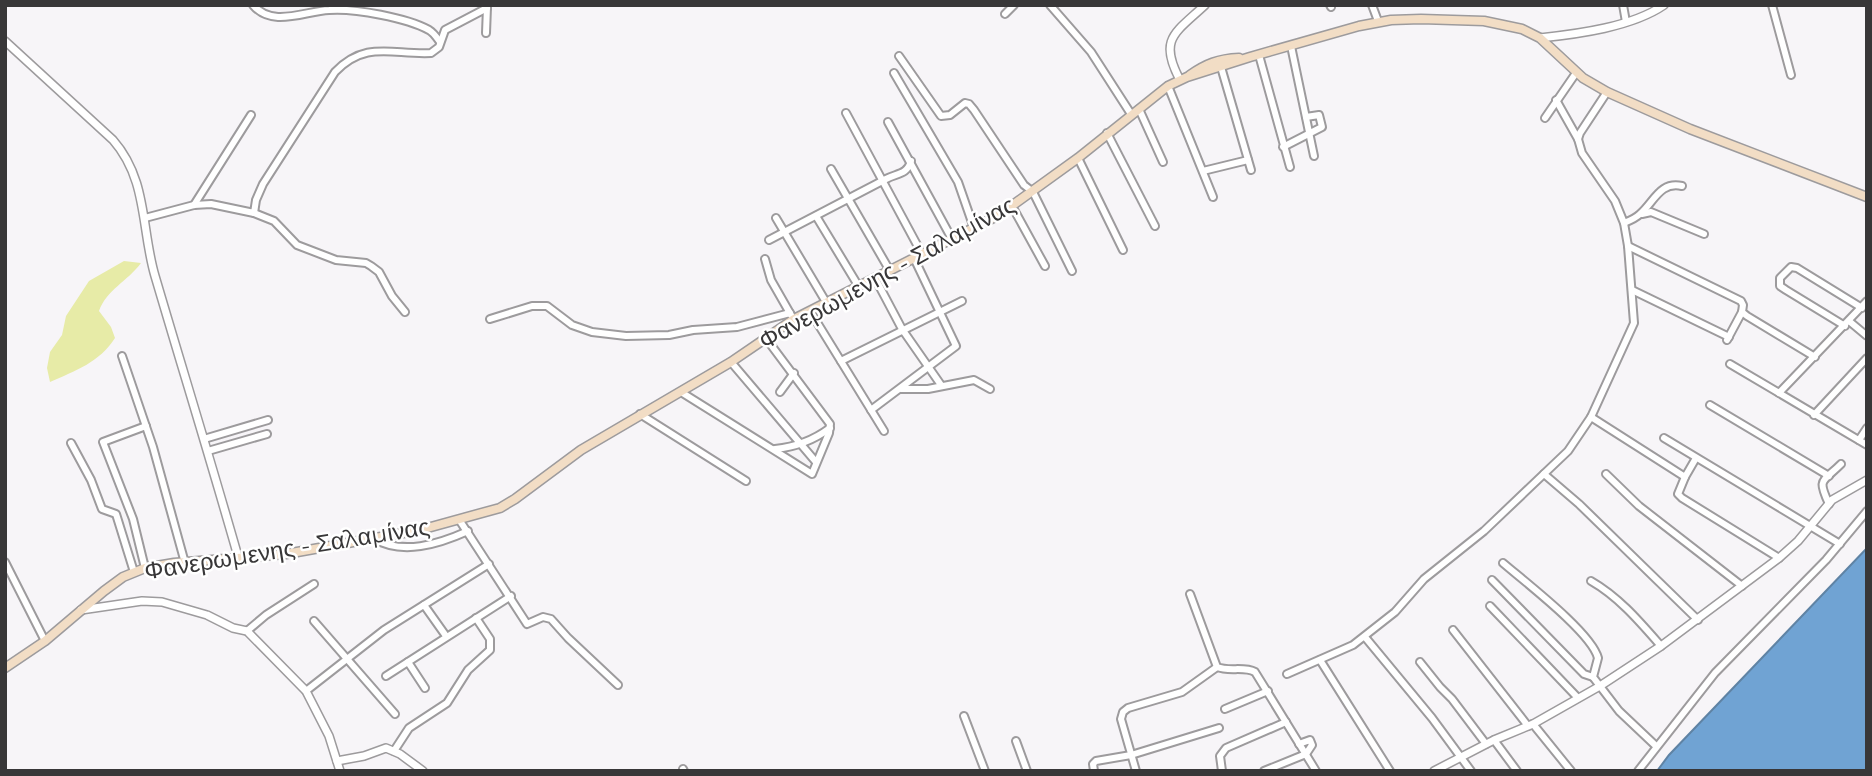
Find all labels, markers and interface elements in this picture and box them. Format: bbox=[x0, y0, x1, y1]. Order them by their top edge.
street label: Φανερωμενης - Σαλαμίνας bbox=[754, 190, 1020, 355]
street label: Φανερωμενης - Σαλαμίνας bbox=[142, 512, 432, 585]

